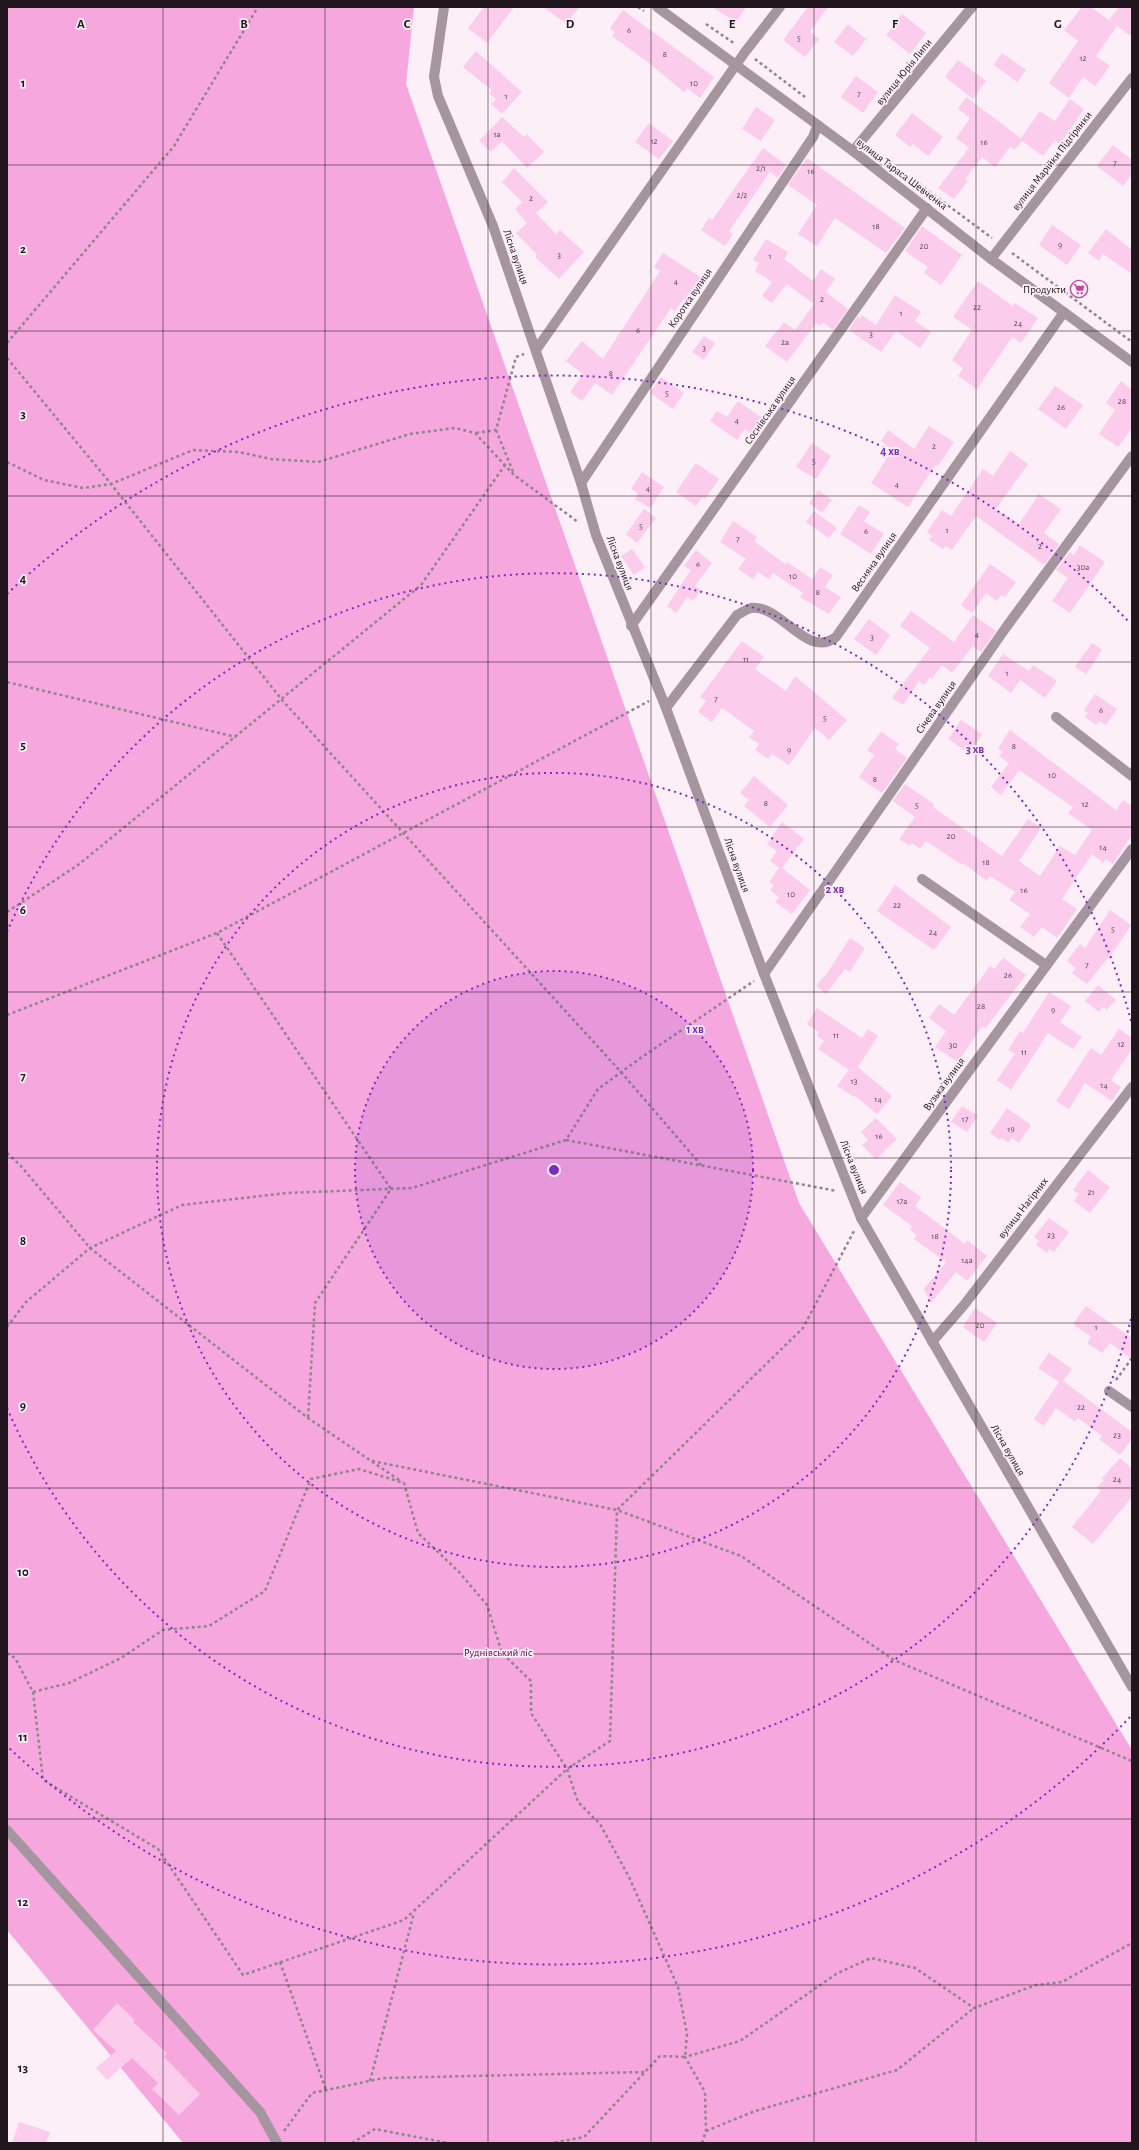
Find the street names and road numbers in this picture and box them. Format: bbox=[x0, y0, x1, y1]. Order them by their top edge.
street label: вулиця Юрія Липи bbox=[874, 37, 934, 107]
street label: вулиця Марійки Підгірянки bbox=[1010, 109, 1094, 213]
street label: вулиця Тараса Шевченка bbox=[855, 136, 949, 212]
street label: Лісна вулиця bbox=[501, 228, 531, 286]
street label: Коротка вулиця bbox=[666, 266, 714, 330]
street label: Соснівська вулиця bbox=[742, 374, 798, 446]
street label: Весняна вулиця bbox=[849, 530, 899, 594]
street label: Лісна вулиця bbox=[605, 534, 635, 592]
street label: Січева вулиця bbox=[914, 678, 958, 736]
street label: Лісна вулиця bbox=[722, 836, 752, 894]
street label: Вузька вулиця bbox=[921, 1055, 967, 1113]
street label: Лісна вулиця bbox=[838, 1138, 870, 1196]
street label: вулиця Нагірних bbox=[996, 1175, 1050, 1241]
street label: Лісна вулиця bbox=[989, 1422, 1027, 1478]

